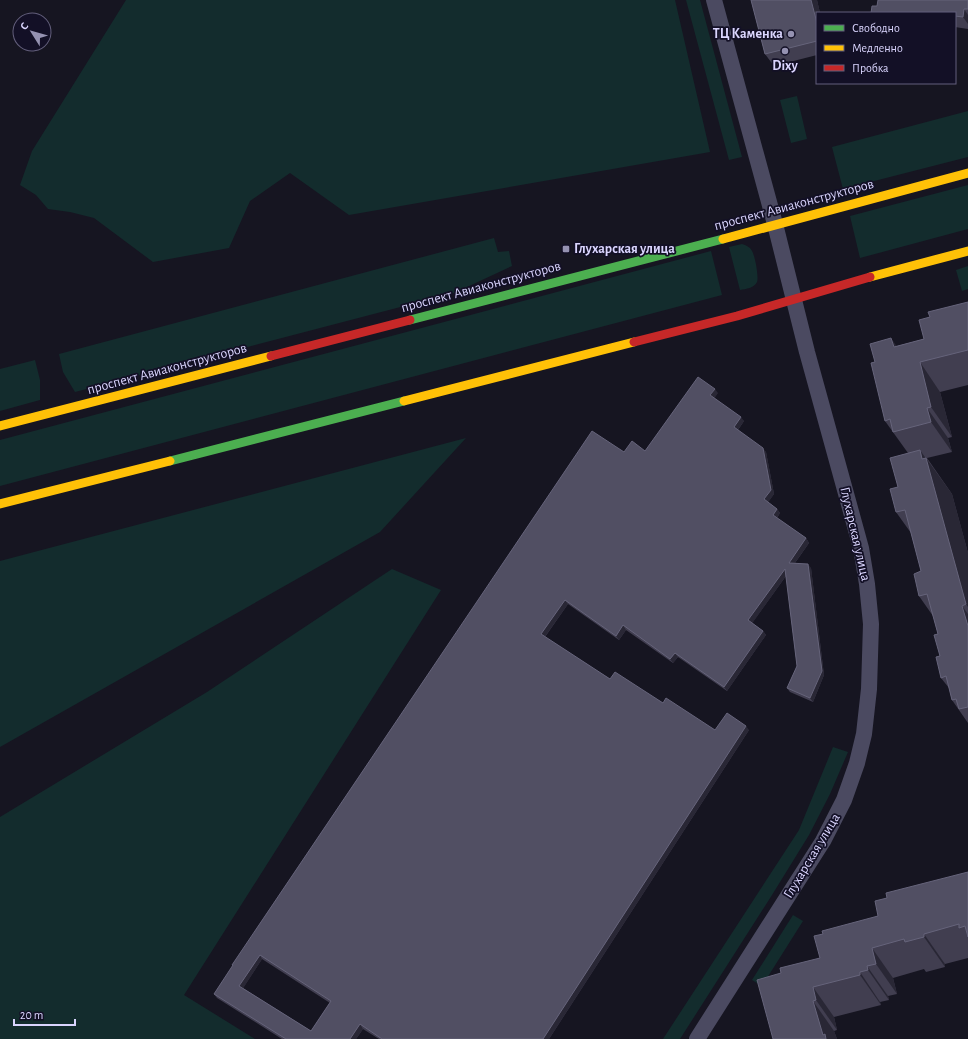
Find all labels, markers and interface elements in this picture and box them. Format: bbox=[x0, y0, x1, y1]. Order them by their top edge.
north arrow bbox=[12, 12, 52, 52]
legend bbox=[816, 12, 956, 84]
text: С bbox=[18, 21, 31, 32]
text: Свободно bbox=[852, 22, 900, 34]
place label: ТЦ Каменка bbox=[713, 27, 783, 41]
marker: ТЦ Каменка bbox=[786, 29, 796, 39]
text: Медленно bbox=[852, 42, 903, 54]
marker: Dixy bbox=[780, 46, 790, 56]
place label: Dixy bbox=[772, 59, 799, 73]
text: Пробка bbox=[852, 62, 889, 74]
street label: проспект Авиаконструкторов bbox=[713, 177, 875, 233]
place label: Глухарская улица bbox=[574, 242, 675, 256]
marker: Глухарская улица bbox=[561, 244, 571, 254]
street label: проспект Авиаконструкторов bbox=[400, 259, 562, 315]
street label: проспект Авиаконструкторов bbox=[86, 341, 248, 397]
street label: Глухарская улица bbox=[837, 485, 873, 583]
street label: Глухарская улица bbox=[781, 811, 843, 901]
scale bar bbox=[14, 1001, 75, 1027]
text: 20 m bbox=[20, 1009, 43, 1021]

